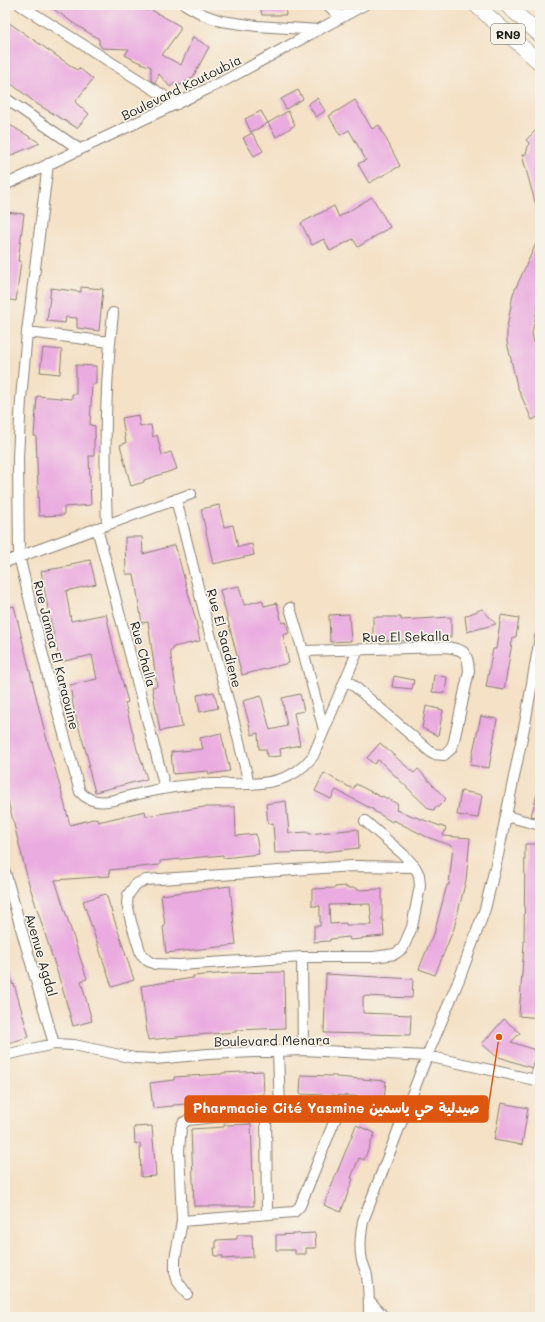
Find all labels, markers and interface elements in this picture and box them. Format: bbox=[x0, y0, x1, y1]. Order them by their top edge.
road number: RN9 bbox=[491, 24, 525, 44]
street label: Boulevard Koutoubia bbox=[118, 50, 244, 124]
street label: Rue Jamaa El Karaouine bbox=[30, 579, 84, 731]
street label: Rue El Saadiene bbox=[204, 587, 246, 689]
street label: Rue Challa bbox=[127, 619, 161, 689]
street label: Rue El Sekalla bbox=[362, 627, 450, 645]
street label: Avenue Agdal bbox=[22, 912, 62, 998]
street label: Boulevard Menara bbox=[214, 1030, 330, 1050]
callout: Pharmacie Cité Yasmine صيدلية حي ياسمين bbox=[185, 1096, 488, 1122]
text: Pharmacie Cité Yasmine صيدلية حي ياسمين bbox=[193, 1098, 479, 1121]

